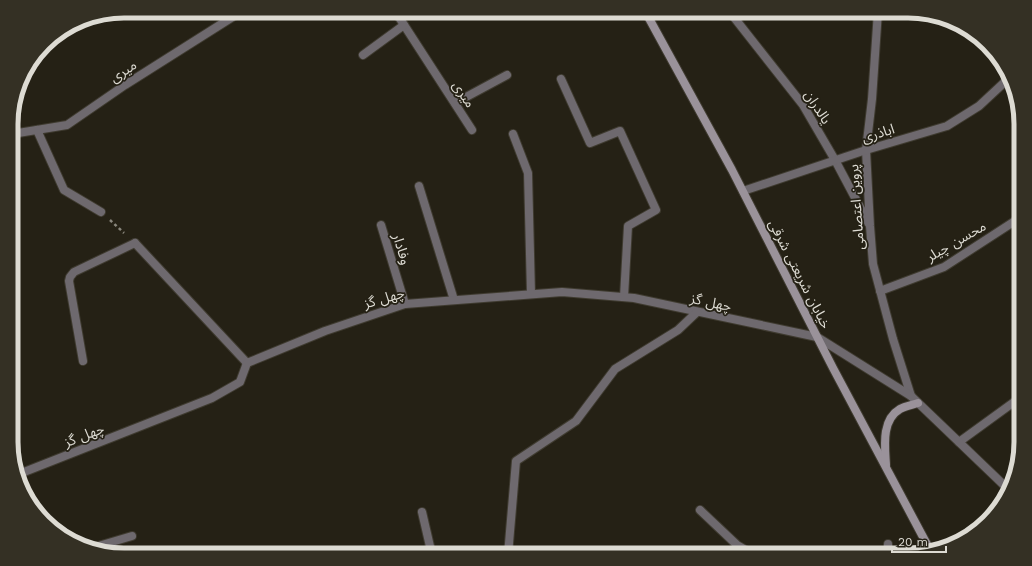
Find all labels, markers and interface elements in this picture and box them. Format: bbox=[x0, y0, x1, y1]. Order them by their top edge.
street label: میری bbox=[107, 56, 140, 86]
street label: میری bbox=[449, 78, 479, 111]
street label: یالدران bbox=[800, 87, 835, 127]
street label: اباذری bbox=[860, 120, 897, 147]
street label: پروین اعتصامی bbox=[845, 164, 869, 250]
street label: خیابان شریعتی شرقی bbox=[765, 217, 834, 332]
street label: محسن چیلر bbox=[922, 217, 990, 267]
street label: وفادار bbox=[388, 231, 414, 267]
street label: چهل گز bbox=[361, 285, 407, 314]
street label: چهل گز bbox=[688, 290, 733, 316]
street label: چهل گز bbox=[61, 420, 107, 452]
scale bar bbox=[892, 528, 946, 554]
text: 20 m bbox=[898, 535, 928, 549]

